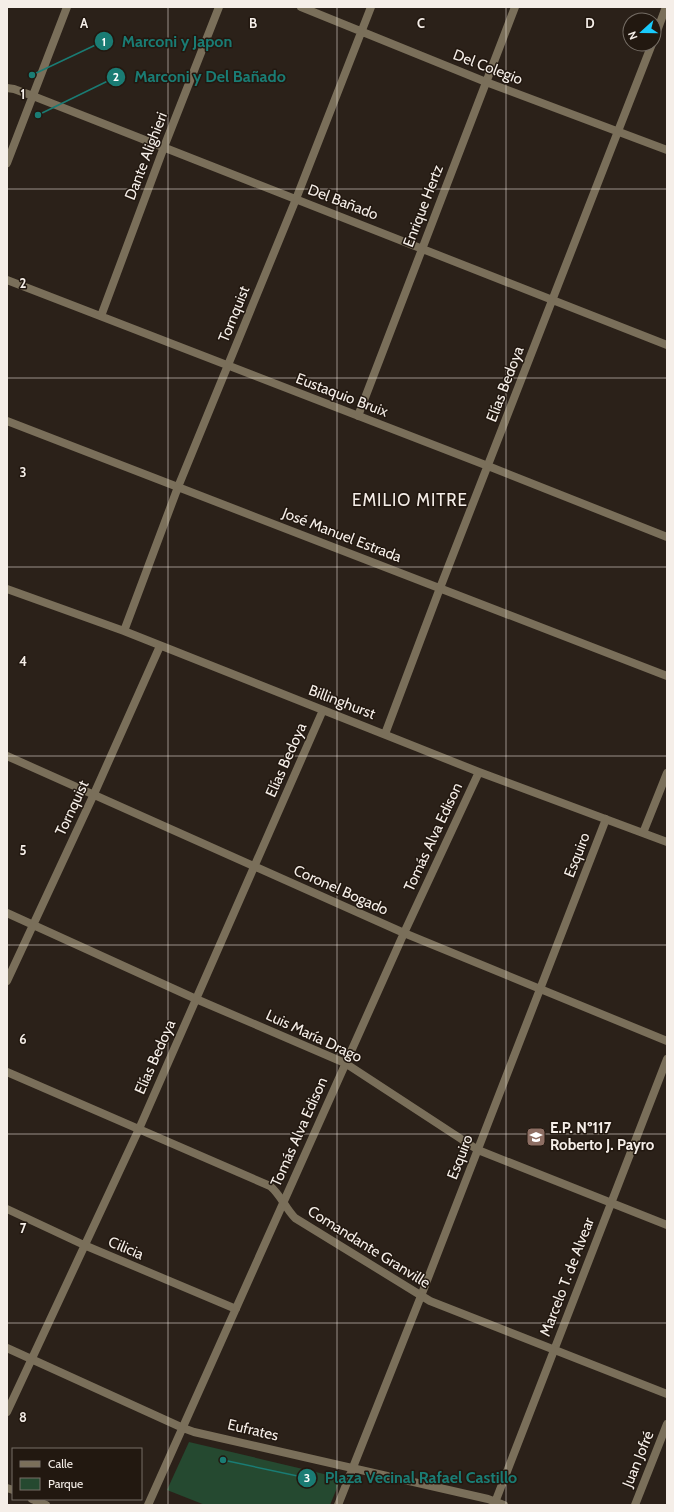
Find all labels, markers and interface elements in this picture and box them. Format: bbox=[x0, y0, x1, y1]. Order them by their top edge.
north arrow bbox=[622, 12, 662, 52]
text: A bbox=[80, 15, 89, 31]
text: B bbox=[249, 15, 257, 31]
text: C bbox=[417, 15, 425, 31]
text: D bbox=[585, 15, 595, 31]
callout: Marconi y Japon bbox=[94, 27, 241, 55]
text: N bbox=[625, 29, 641, 42]
text: Marconi y Japon bbox=[122, 32, 232, 51]
text: 1 bbox=[102, 34, 106, 49]
street label: Del Colegio bbox=[451, 46, 525, 88]
callout: Marconi y Del Bañado bbox=[106, 63, 294, 91]
text: Marconi y Del Bañado bbox=[134, 67, 286, 86]
text: 2 bbox=[113, 69, 119, 84]
text: 1 bbox=[21, 86, 25, 102]
street label: Dante Alighieri bbox=[121, 110, 171, 202]
street label: Enrique Hertz bbox=[399, 162, 447, 250]
street label: Del Bañado bbox=[305, 180, 381, 224]
text: 2 bbox=[20, 275, 27, 291]
street label: Tornquist bbox=[215, 283, 253, 345]
street label: Elías Bedoya bbox=[482, 343, 528, 424]
street label: Eustaquio Bruix bbox=[293, 369, 391, 421]
text: 3 bbox=[19, 464, 27, 480]
district label: EMILIO MITRE bbox=[352, 490, 468, 510]
street label: José Manuel Estrada bbox=[279, 504, 405, 566]
text: 4 bbox=[19, 653, 27, 669]
street label: Billinghurst bbox=[306, 681, 378, 723]
street label: Elías Bedoya bbox=[262, 719, 311, 800]
street label: Tornquist bbox=[51, 778, 93, 838]
street label: Tomás Alva Edison bbox=[400, 780, 466, 894]
street label: Esquiro bbox=[560, 830, 594, 880]
text: 5 bbox=[20, 842, 27, 858]
street label: Coronel Bogado bbox=[291, 861, 391, 919]
street label: Luis María Drago bbox=[263, 1006, 365, 1066]
street label: Elías Bedoya bbox=[131, 1016, 180, 1097]
text: 6 bbox=[19, 1031, 27, 1047]
street label: Tomás Alva Edison bbox=[267, 1075, 331, 1189]
place label: E.P. Nº117 Roberto J. Payro bbox=[550, 1119, 655, 1154]
school or university icon: E.P. Nº117 Roberto J. Payro bbox=[525, 1126, 547, 1148]
street label: Esquiro bbox=[443, 1132, 477, 1182]
street label: Comandante Granville bbox=[304, 1202, 434, 1292]
street label: Marcelo T. de Alvear bbox=[536, 1215, 598, 1339]
text: 7 bbox=[20, 1220, 27, 1236]
street label: Cilicia bbox=[106, 1233, 147, 1264]
text: 8 bbox=[19, 1409, 27, 1425]
street label: Eufrates bbox=[226, 1415, 280, 1445]
street label: Juan Jofré bbox=[618, 1428, 658, 1491]
legend bbox=[12, 1448, 142, 1500]
text: Calle bbox=[48, 1456, 73, 1471]
callout: Plaza Vecinal Rafael Castillo bbox=[297, 1464, 526, 1492]
text: Plaza Vecinal Rafael Castillo bbox=[325, 1468, 517, 1487]
text: 3 bbox=[304, 1470, 310, 1485]
text: Parque bbox=[48, 1476, 83, 1491]

